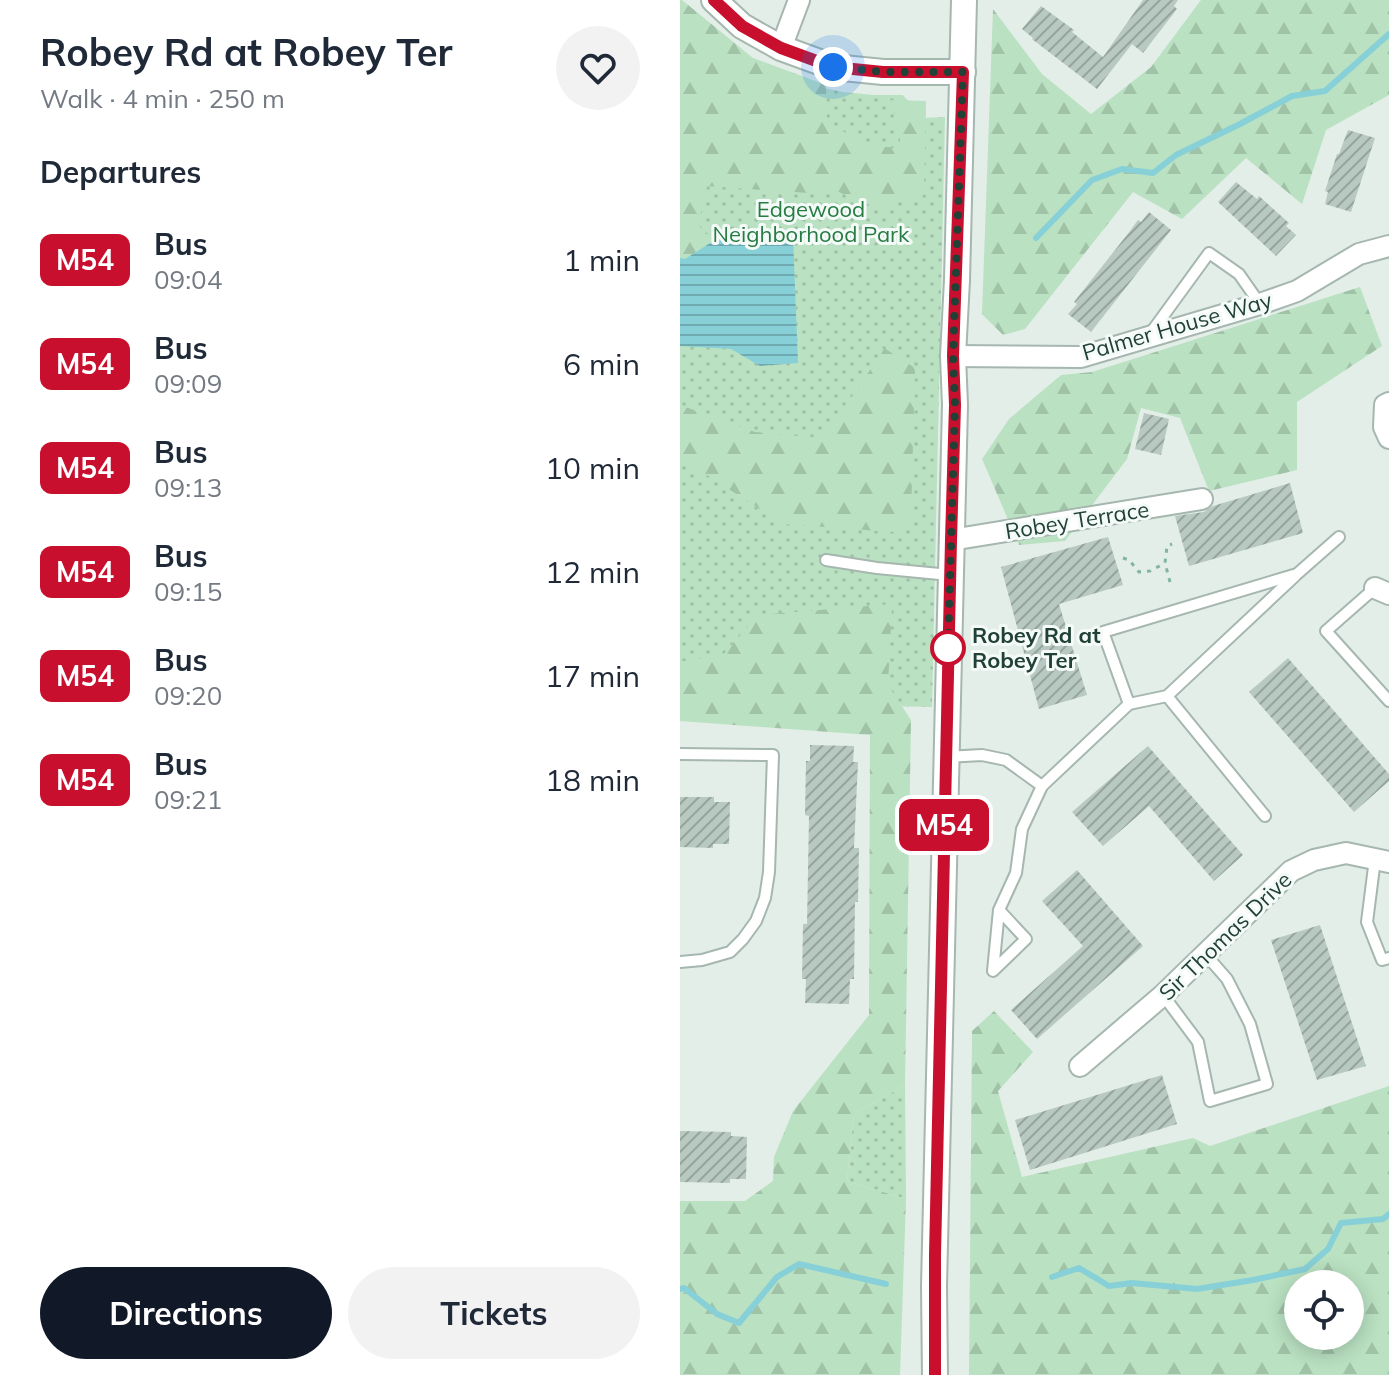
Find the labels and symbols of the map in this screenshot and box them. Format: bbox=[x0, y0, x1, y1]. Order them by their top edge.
your location bbox=[813, 47, 853, 87]
park label: Edgewood Neighborhood Park bbox=[713, 195, 910, 248]
street label: Palmer House Way bbox=[1079, 285, 1275, 366]
street label: Robey Terrace bbox=[1003, 495, 1151, 545]
place label: Robey Rd at Robey Ter bbox=[972, 621, 1100, 674]
marker: Robey Rd at Robey Ter bbox=[931, 631, 965, 665]
line badge: M54 bbox=[898, 799, 990, 851]
street label: Sir Thomas Drive bbox=[1153, 866, 1297, 1006]

